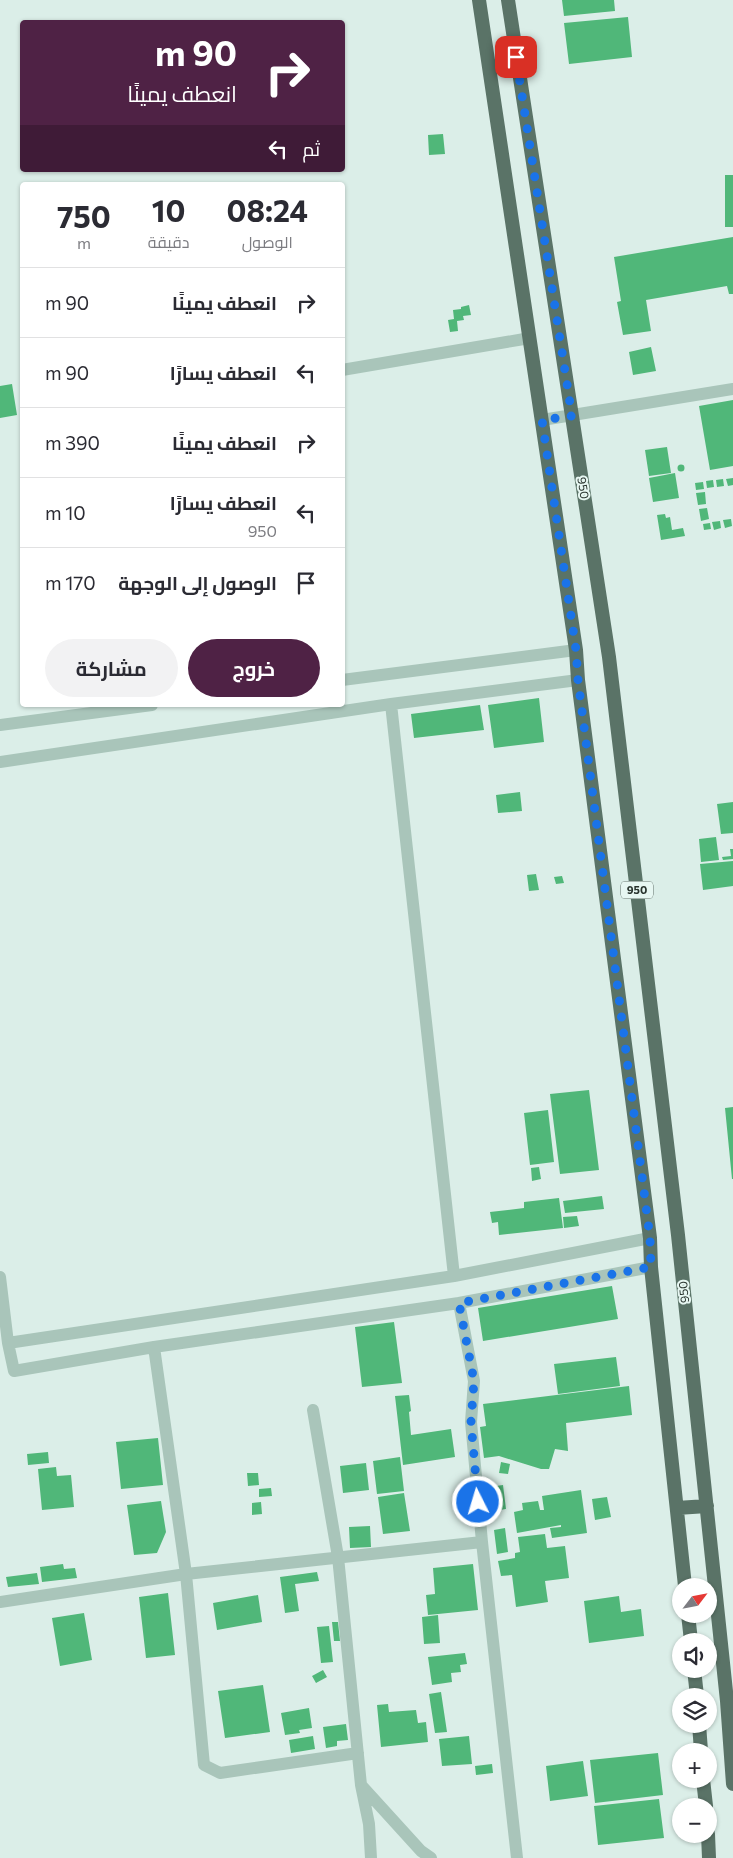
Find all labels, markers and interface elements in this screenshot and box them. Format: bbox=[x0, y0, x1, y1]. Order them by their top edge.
text: 90 m bbox=[155, 30, 237, 73]
pin bbox=[495, 36, 537, 78]
icon: right bbox=[255, 40, 320, 105]
icon: arrive bbox=[502, 43, 530, 71]
text: انعطف يمينًا bbox=[127, 80, 237, 107]
icon: left bbox=[264, 135, 292, 163]
text: ثم bbox=[302, 137, 320, 160]
text: 10 bbox=[152, 191, 185, 228]
text: 08:24 bbox=[226, 191, 308, 228]
text: 750 bbox=[57, 197, 111, 234]
text: دقيقة bbox=[148, 232, 189, 251]
text: الوصول bbox=[242, 232, 293, 251]
text: m bbox=[77, 233, 91, 252]
icon: right bbox=[292, 289, 320, 317]
text: 90 m bbox=[45, 291, 89, 314]
text: انعطف يمينًا bbox=[172, 291, 277, 314]
icon: left bbox=[292, 359, 320, 387]
text: 90 m bbox=[45, 361, 89, 384]
text: انعطف يسارًا bbox=[170, 361, 277, 384]
icon: right bbox=[292, 429, 320, 457]
text: 390 m bbox=[45, 431, 100, 454]
text: انعطف يمينًا bbox=[172, 431, 277, 454]
street label: 950 bbox=[575, 476, 593, 500]
text: انعطف يسارًا bbox=[170, 491, 277, 514]
icon: left bbox=[292, 499, 320, 527]
text: 10 m bbox=[45, 501, 86, 524]
text: 950 bbox=[248, 521, 277, 540]
icon: arrive bbox=[292, 569, 320, 597]
text: 170 m bbox=[45, 571, 96, 594]
text: الوصول إلى الوجهة bbox=[118, 571, 277, 594]
button: مشاركة bbox=[45, 639, 178, 697]
button: خروج bbox=[188, 639, 320, 697]
road number: 950 bbox=[621, 882, 653, 898]
street label: 950 bbox=[675, 1280, 691, 1304]
position arrow bbox=[451, 1475, 503, 1527]
north arrow bbox=[672, 1578, 718, 1622]
map controls bbox=[672, 1578, 717, 1843]
button: sound bbox=[672, 1633, 717, 1678]
button: layers bbox=[672, 1688, 717, 1733]
button: + bbox=[672, 1743, 717, 1788]
button: − bbox=[672, 1798, 717, 1843]

